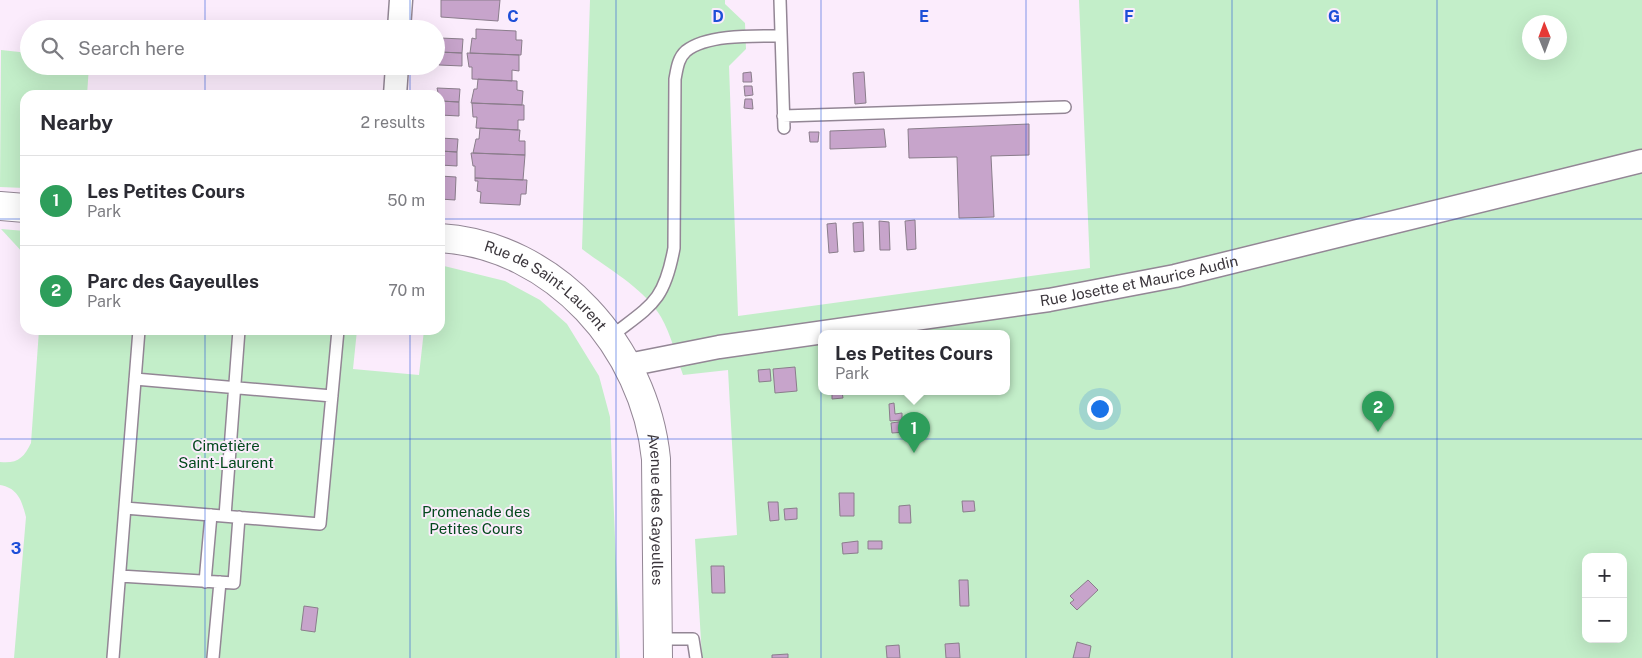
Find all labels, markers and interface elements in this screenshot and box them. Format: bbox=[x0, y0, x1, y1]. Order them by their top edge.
text: C bbox=[507, 7, 519, 26]
text: D bbox=[712, 7, 724, 26]
text: E bbox=[919, 7, 929, 26]
text: F bbox=[1124, 7, 1134, 26]
text: G bbox=[1328, 7, 1340, 26]
north arrow bbox=[1522, 15, 1567, 60]
search box bbox=[20, 20, 445, 75]
icon: search bbox=[38, 34, 66, 62]
text: Search here bbox=[78, 37, 185, 59]
text: Nearby bbox=[40, 110, 113, 135]
text: 2 results bbox=[360, 113, 425, 132]
text: Les Petites Cours bbox=[87, 180, 245, 202]
text: 1 bbox=[53, 191, 59, 210]
text: 50 m bbox=[387, 191, 425, 210]
text: Park bbox=[87, 202, 121, 221]
street label: Rue de Saint-Laurent bbox=[482, 237, 611, 334]
street label: Rue Josette et Maurice Audin bbox=[1039, 252, 1240, 309]
text: Parc des Gayeulles bbox=[87, 270, 259, 292]
text: 2 bbox=[51, 281, 61, 300]
text: 70 m bbox=[388, 281, 425, 300]
text: Park bbox=[87, 292, 121, 311]
popup bbox=[818, 330, 1010, 395]
text: Les Petites Cours bbox=[835, 342, 993, 364]
text: Park bbox=[835, 364, 869, 383]
pin: 2 bbox=[1362, 391, 1394, 432]
your location bbox=[1087, 396, 1113, 422]
pin: 1 bbox=[898, 412, 930, 453]
street label: Avenue des Gayeulles bbox=[644, 432, 666, 585]
park label: Cimetière Saint-Laurent bbox=[178, 437, 274, 471]
park label: Promenade des Petites Cours bbox=[422, 503, 530, 537]
text: 3 bbox=[11, 539, 21, 558]
map controls bbox=[1582, 553, 1627, 643]
button: + bbox=[1582, 553, 1627, 598]
button: − bbox=[1582, 598, 1627, 643]

